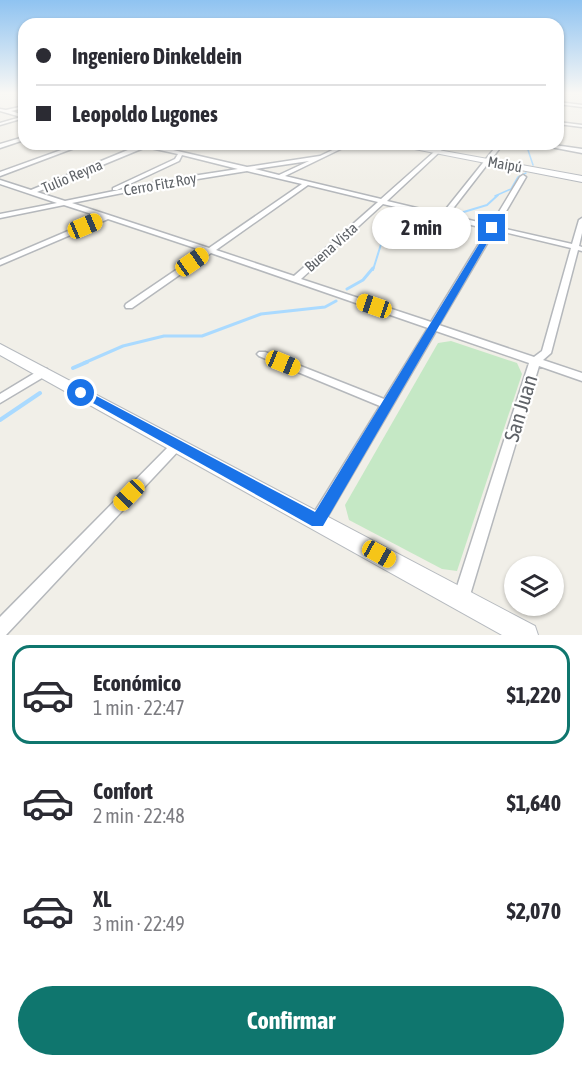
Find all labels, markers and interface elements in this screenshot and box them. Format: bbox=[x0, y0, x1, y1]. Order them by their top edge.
text: Ingeniero Dinkeldein bbox=[72, 43, 242, 69]
text: Leopoldo Lugones bbox=[72, 101, 218, 127]
street label: Maipú bbox=[486, 153, 524, 175]
street label: Tulio Reyna bbox=[39, 156, 105, 196]
street label: Cerro Fitz Roy bbox=[122, 169, 198, 199]
callout: 2 min bbox=[372, 207, 471, 249]
car bbox=[65, 211, 105, 241]
route end bbox=[478, 214, 505, 241]
text: 2 min bbox=[401, 216, 442, 239]
street label: Buena Vista bbox=[301, 219, 361, 275]
car bbox=[172, 244, 212, 280]
car bbox=[354, 292, 394, 320]
car bbox=[263, 348, 303, 378]
street label: San Juan bbox=[499, 372, 541, 444]
route start bbox=[67, 379, 94, 406]
car bbox=[110, 476, 148, 514]
car bbox=[359, 537, 399, 571]
map controls bbox=[504, 556, 564, 616]
button: layers bbox=[504, 556, 564, 616]
icon: car bbox=[21, 668, 75, 722]
text: Económico bbox=[93, 670, 181, 696]
text: $1,220 bbox=[506, 682, 561, 708]
text: 1 min · 22:47 bbox=[93, 696, 185, 719]
icon: car bbox=[21, 776, 75, 830]
text: Confort bbox=[93, 778, 153, 804]
text: $1,640 bbox=[506, 790, 561, 816]
text: 2 min · 22:48 bbox=[93, 804, 185, 827]
icon: car bbox=[21, 884, 75, 938]
text: XL bbox=[93, 886, 111, 912]
text: $2,070 bbox=[506, 898, 561, 924]
text: 3 min · 22:49 bbox=[93, 912, 185, 935]
button: Confirmar bbox=[18, 986, 564, 1055]

